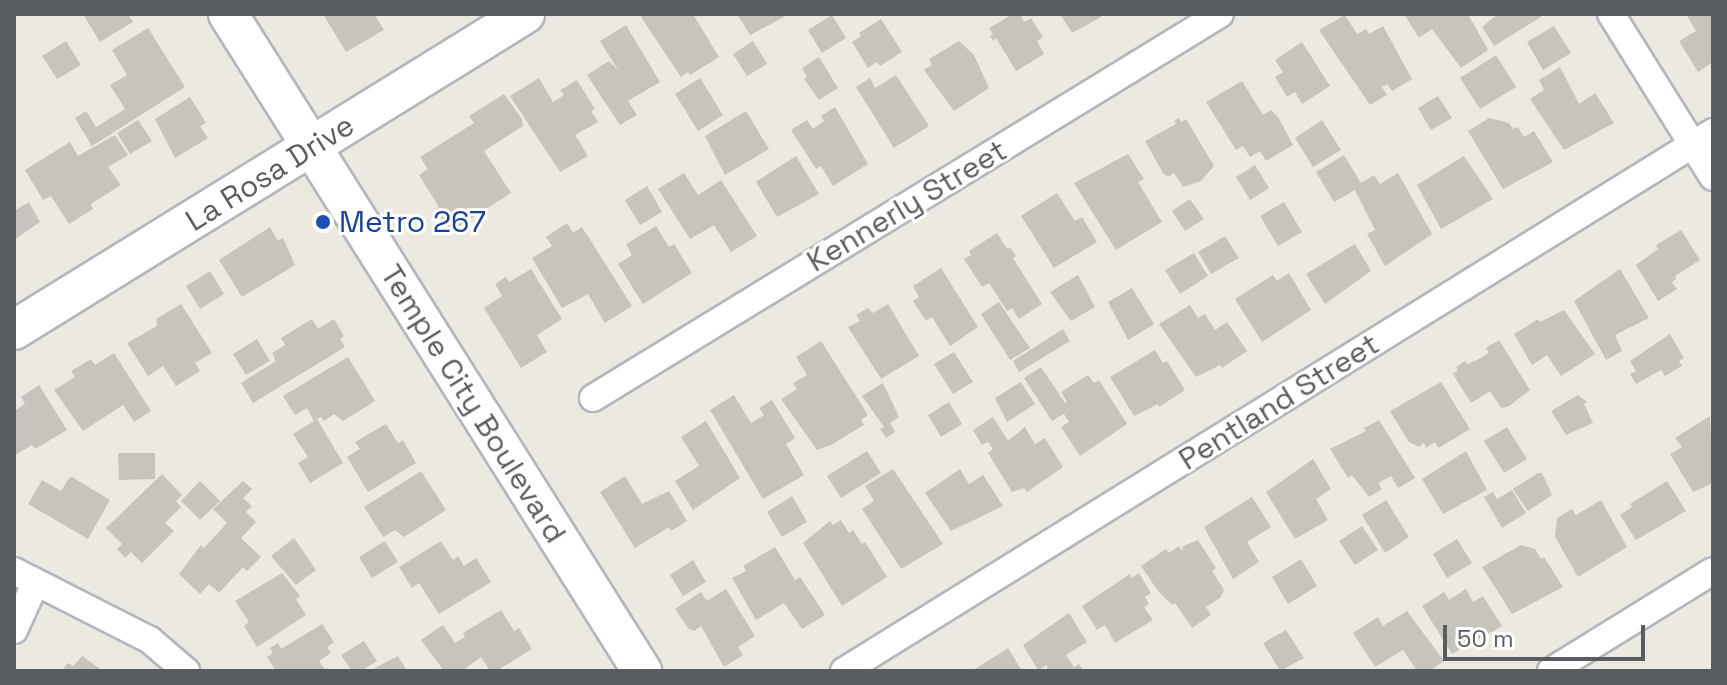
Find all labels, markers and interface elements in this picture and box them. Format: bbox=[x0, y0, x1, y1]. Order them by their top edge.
street label: La Rosa Drive bbox=[179, 107, 361, 239]
street label: Kennerly Street bbox=[801, 132, 1013, 280]
place label: Metro 267 bbox=[339, 204, 486, 240]
marker: Metro 267 bbox=[314, 213, 332, 231]
street label: Temple City Boulevard bbox=[373, 258, 573, 550]
street label: Pentland Street bbox=[1172, 326, 1386, 478]
scale bar bbox=[1447, 609, 1649, 659]
text: 50 m bbox=[1457, 623, 1514, 654]

